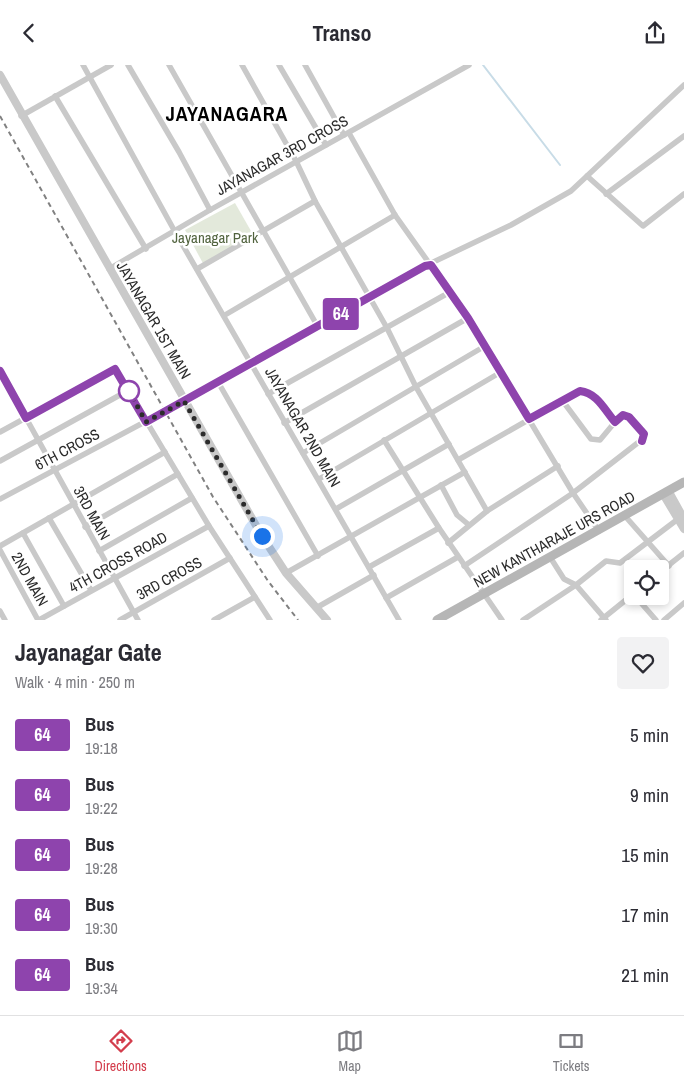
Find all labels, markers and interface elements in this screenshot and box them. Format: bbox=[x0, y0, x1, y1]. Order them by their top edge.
text: Transo bbox=[312, 18, 372, 48]
icon: back bbox=[15, 19, 43, 47]
icon: share bbox=[641, 19, 669, 47]
district label: JAYANAGARA bbox=[166, 100, 288, 127]
street label: JAYANAGAR 3RD CROSS bbox=[212, 110, 352, 200]
park label: Jayanagar Park bbox=[172, 227, 259, 248]
street label: JAYANAGAR 1ST MAIN bbox=[112, 257, 196, 383]
line badge: 64 bbox=[318, 298, 364, 330]
text: 64 bbox=[333, 301, 349, 326]
street label: JAYANAGAR 2ND MAIN bbox=[260, 363, 346, 491]
unlabelled marker bbox=[118, 380, 140, 402]
street label: 6TH CROSS bbox=[31, 423, 103, 475]
street label: 3RD MAIN bbox=[69, 482, 115, 544]
street label: NEW KANTHARAJE URS ROAD bbox=[469, 486, 639, 592]
your location bbox=[250, 524, 275, 549]
street label: 4TH CROSS ROAD bbox=[65, 526, 171, 598]
street label: 2ND MAIN bbox=[7, 548, 53, 610]
street label: 3RD CROSS bbox=[133, 551, 205, 605]
map controls bbox=[624, 560, 669, 605]
button: locate bbox=[624, 560, 669, 605]
text: Jayanagar Gate bbox=[15, 636, 162, 668]
button: heart bbox=[617, 637, 669, 689]
text: Walk · 4 min · 250 m bbox=[15, 671, 135, 693]
text: Bus bbox=[85, 711, 114, 737]
text: 64 bbox=[34, 722, 51, 747]
text: 5 min bbox=[630, 722, 669, 748]
text: 19:18 bbox=[85, 737, 118, 759]
text: Bus bbox=[85, 771, 114, 797]
text: 64 bbox=[34, 782, 51, 807]
text: 9 min bbox=[630, 782, 669, 808]
text: 19:22 bbox=[85, 797, 118, 819]
text: Bus bbox=[85, 831, 114, 857]
text: 64 bbox=[34, 842, 51, 867]
text: 15 min bbox=[621, 842, 669, 868]
text: 19:28 bbox=[85, 857, 118, 879]
text: Bus bbox=[85, 891, 114, 917]
text: 64 bbox=[34, 902, 51, 927]
text: 17 min bbox=[621, 902, 669, 928]
text: 19:30 bbox=[85, 917, 118, 939]
text: Bus bbox=[85, 951, 114, 977]
text: 64 bbox=[34, 962, 51, 987]
text: 21 min bbox=[621, 962, 669, 988]
text: 19:34 bbox=[85, 977, 118, 999]
tab: Directions bbox=[94, 1027, 147, 1075]
tab: Map bbox=[336, 1027, 364, 1075]
tab: Tickets bbox=[553, 1027, 590, 1075]

